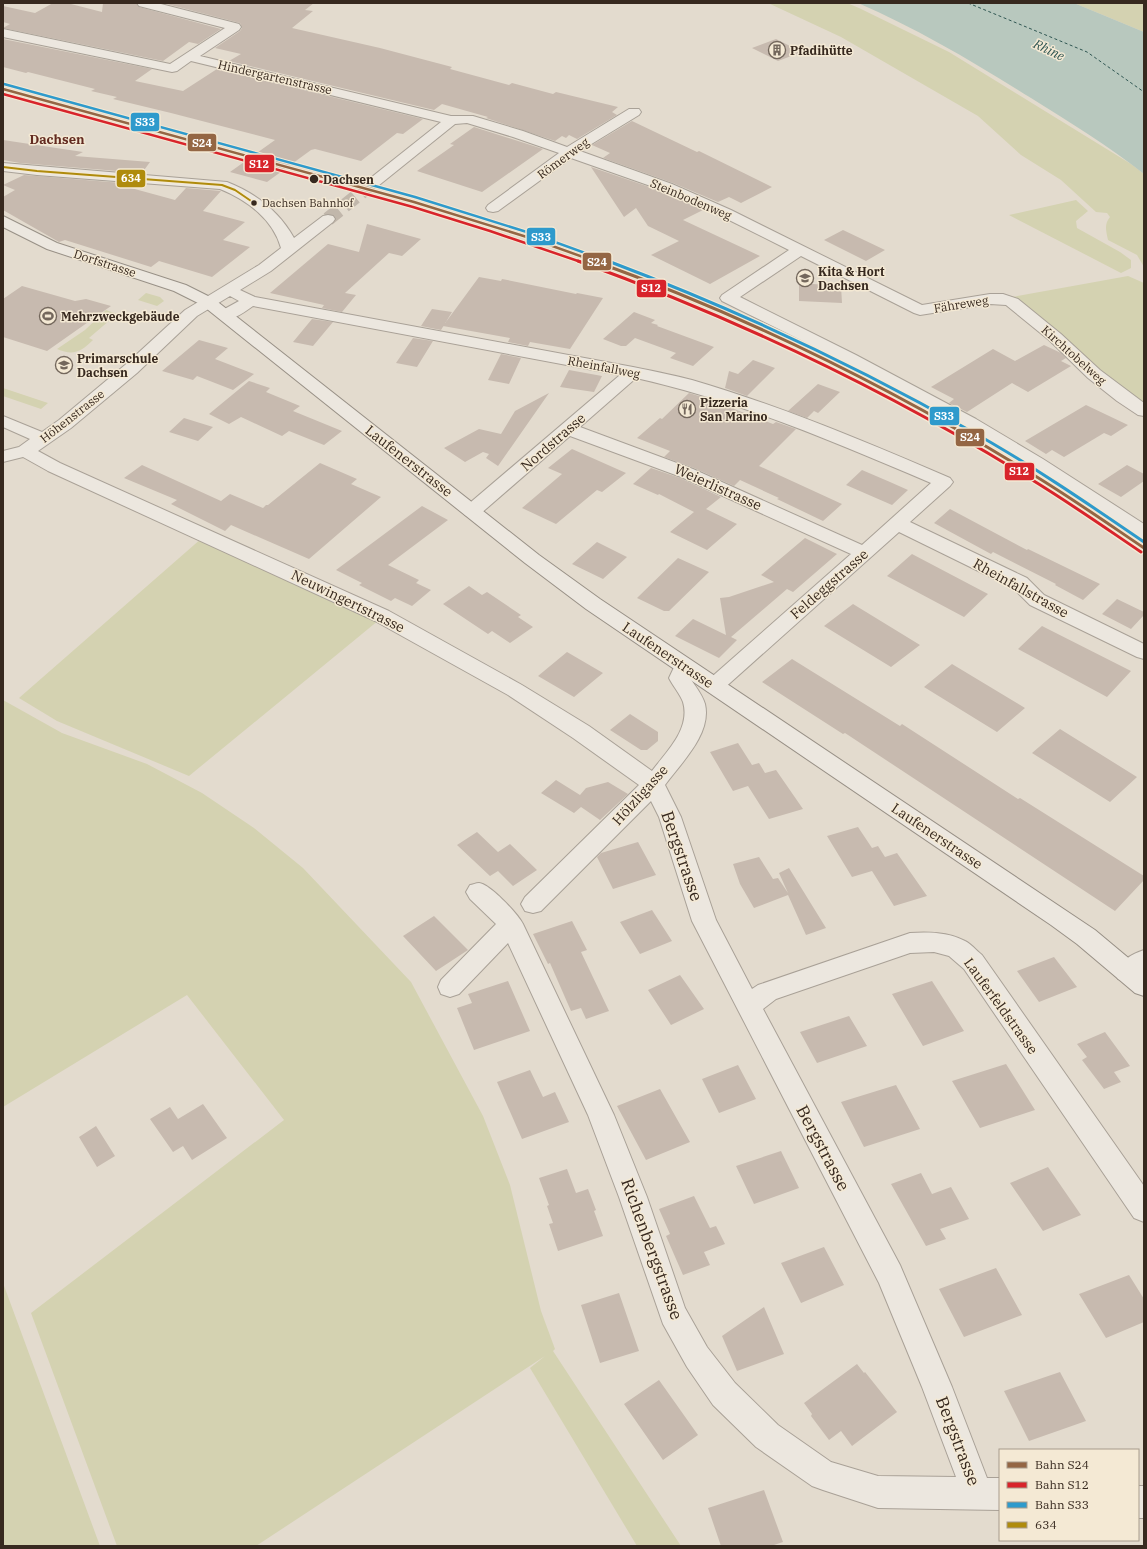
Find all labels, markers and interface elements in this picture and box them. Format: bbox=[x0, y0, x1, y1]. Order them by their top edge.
water label: Rhine bbox=[1030, 35, 1067, 65]
building icon: Pfadihütte bbox=[767, 40, 787, 60]
place label: Pfadihütte bbox=[790, 43, 853, 58]
street label: Hindergartenstrasse bbox=[216, 57, 334, 97]
line badge: S33 bbox=[130, 112, 160, 132]
text: S33 bbox=[135, 115, 155, 129]
district label: Dachsen bbox=[29, 131, 85, 148]
line badge: S24 bbox=[187, 133, 217, 152]
street label: Römerweg bbox=[534, 134, 592, 182]
text: S24 bbox=[192, 136, 212, 150]
line badge: S12 bbox=[244, 154, 275, 173]
text: S12 bbox=[249, 157, 269, 171]
line badge: 634 bbox=[116, 169, 146, 188]
text: 634 bbox=[121, 171, 141, 185]
place label: Dachsen bbox=[323, 172, 374, 187]
marker: Dachsen bbox=[308, 173, 320, 185]
street label: Steinbodenweg bbox=[648, 175, 734, 223]
place label: Dachsen Bahnhof bbox=[262, 196, 354, 210]
marker: Dachsen Bahnhof bbox=[249, 198, 259, 208]
line badge: S33 bbox=[526, 227, 556, 246]
text: S33 bbox=[531, 230, 551, 244]
street label: Dorfstrasse bbox=[72, 246, 138, 280]
line badge: S24 bbox=[582, 252, 612, 271]
text: S24 bbox=[587, 255, 607, 269]
place label: Kita & Hort Dachsen bbox=[818, 264, 885, 293]
school or university icon: Kita & Hort Dachsen bbox=[795, 268, 815, 288]
line badge: S12 bbox=[636, 279, 667, 298]
text: S12 bbox=[641, 281, 661, 295]
street label: Fähreweg bbox=[933, 292, 990, 316]
sports icon: Mehrzweckgebäude bbox=[38, 306, 58, 326]
place label: Mehrzweckgebäude bbox=[61, 309, 180, 324]
street label: Kirchtobelweg bbox=[1039, 322, 1110, 388]
place label: Primarschule Dachsen bbox=[77, 351, 158, 380]
street label: Rheinfallweg bbox=[566, 353, 642, 381]
school or university icon: Primarschule Dachsen bbox=[54, 355, 74, 375]
street label: Höhenstrasse bbox=[37, 386, 107, 446]
place label: Pizzeria San Marino bbox=[700, 395, 768, 424]
restaurant icon: Pizzeria San Marino bbox=[677, 399, 697, 419]
line badge: S33 bbox=[929, 406, 960, 426]
street label: Nordstrasse bbox=[517, 409, 589, 475]
text: S33 bbox=[934, 409, 954, 423]
street label: Laufenerstrasse bbox=[362, 421, 456, 501]
line badge: S24 bbox=[955, 428, 985, 447]
text: S24 bbox=[960, 430, 980, 444]
street label: Weierlistrasse bbox=[672, 460, 764, 514]
line badge: S12 bbox=[1004, 462, 1035, 481]
text: S12 bbox=[1009, 464, 1029, 478]
street label: Feldeggstrasse bbox=[786, 545, 872, 623]
street label: Rheinfallstrasse bbox=[970, 554, 1072, 622]
street label: Neuwingertstrasse bbox=[288, 566, 408, 636]
street label: Laufenerstrasse bbox=[619, 618, 717, 692]
street label: Hölzligasse bbox=[608, 761, 672, 829]
street label: Laufenerstrasse bbox=[888, 799, 986, 873]
street label: Bergstrasse bbox=[656, 808, 708, 904]
street label: Lauferfeldstrasse bbox=[960, 954, 1042, 1058]
street label: Bergstrasse bbox=[791, 1101, 855, 1195]
street label: Richenbergstrasse bbox=[616, 1175, 688, 1323]
street label: Bergstrasse bbox=[931, 1393, 985, 1489]
legend bbox=[999, 1449, 1139, 1541]
text: Bahn S24 bbox=[1035, 1457, 1089, 1472]
text: Bahn S12 bbox=[1035, 1477, 1089, 1492]
text: Bahn S33 bbox=[1035, 1497, 1089, 1512]
text: 634 bbox=[1035, 1517, 1057, 1532]

